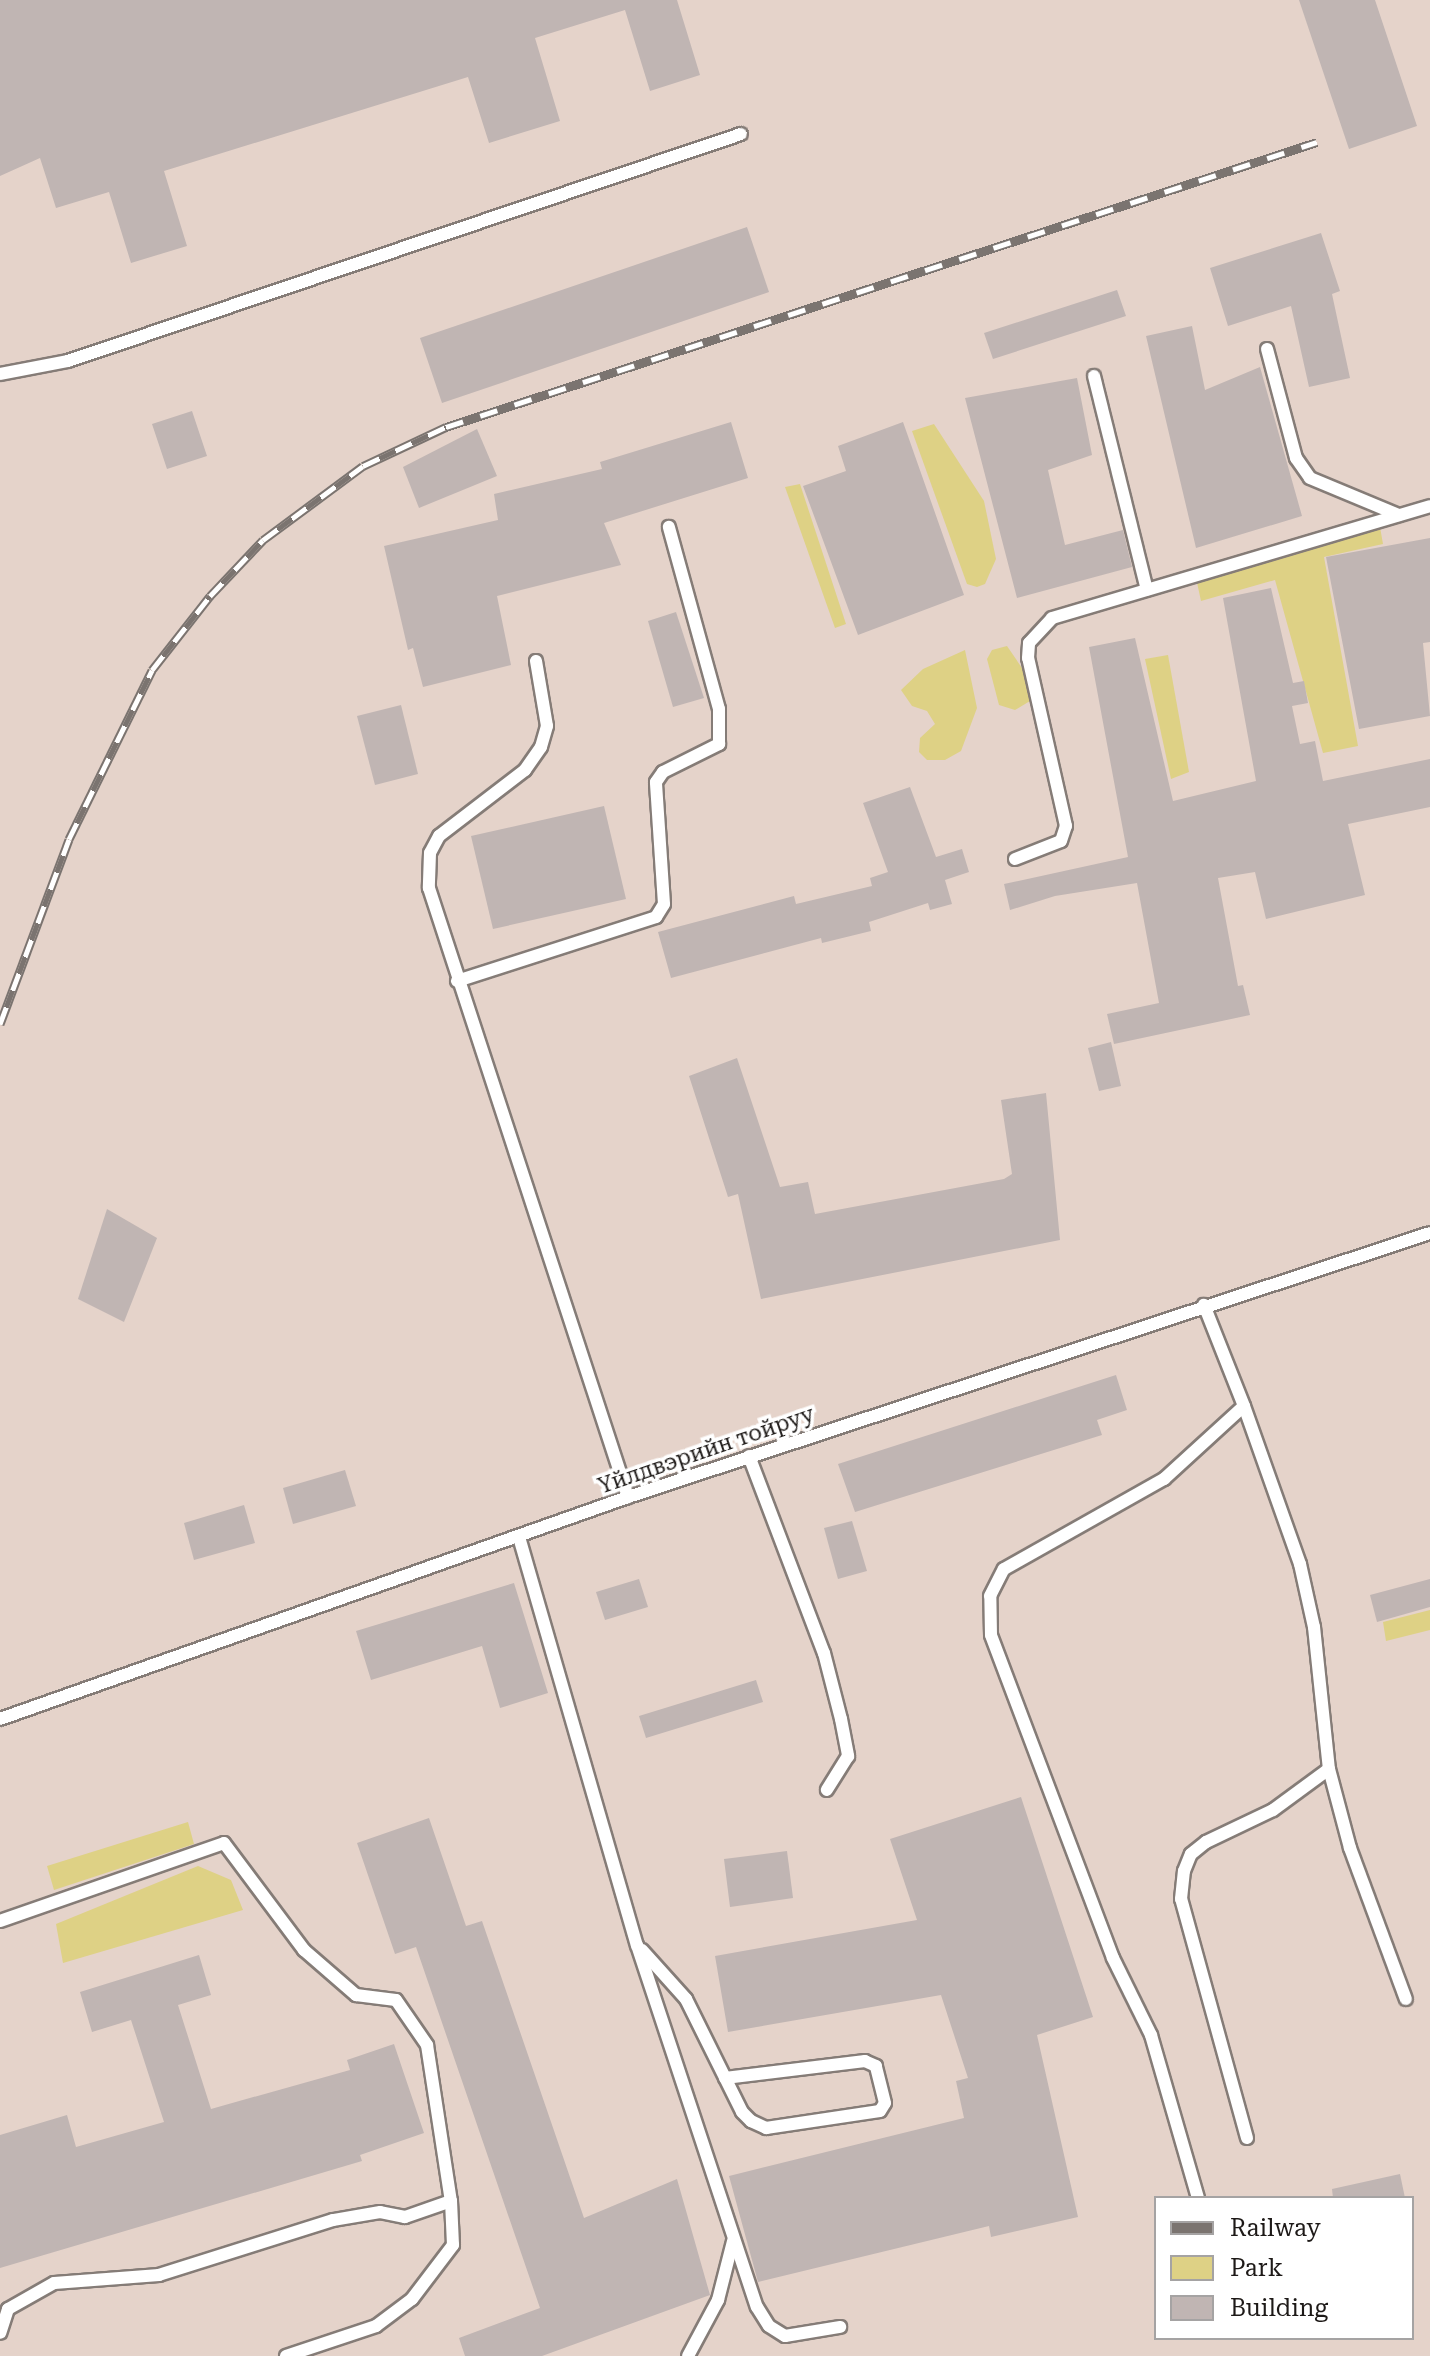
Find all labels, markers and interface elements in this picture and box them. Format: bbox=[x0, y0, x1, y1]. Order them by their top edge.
street label: Үйлдвэрийн тойруу bbox=[594, 1401, 818, 1499]
legend bbox=[1154, 2196, 1414, 2340]
text: Railway bbox=[1230, 2214, 1321, 2242]
text: Park bbox=[1230, 2254, 1283, 2282]
text: Building bbox=[1230, 2294, 1328, 2322]

